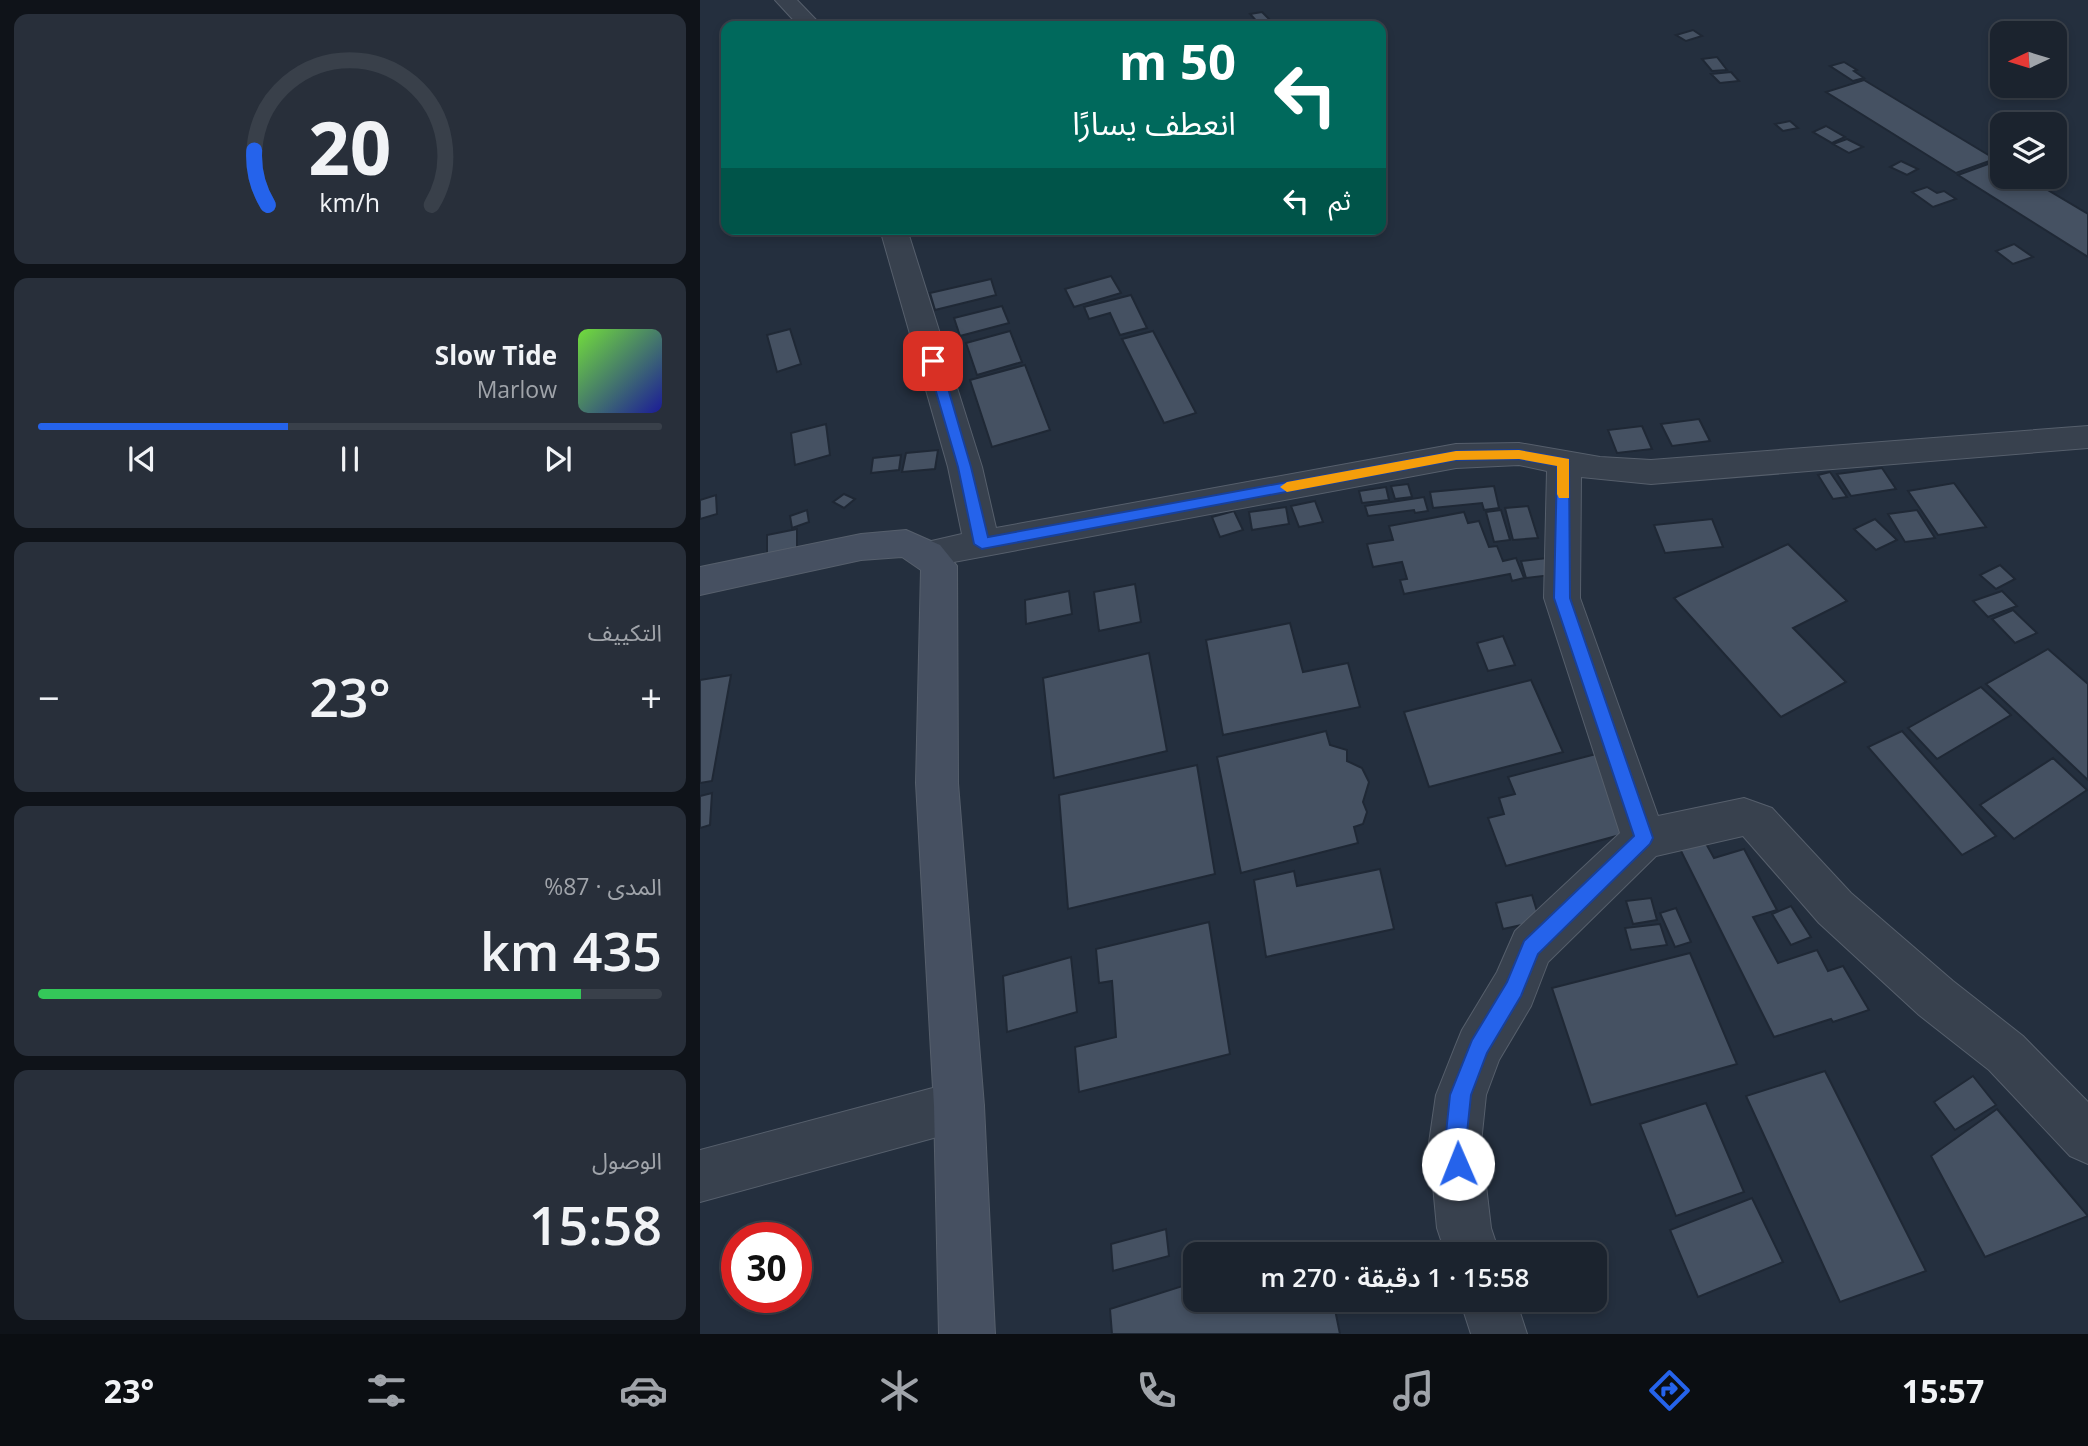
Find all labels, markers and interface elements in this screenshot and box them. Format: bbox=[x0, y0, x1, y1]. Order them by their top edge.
north arrow bbox=[1990, 21, 2067, 98]
map controls bbox=[1990, 21, 2067, 189]
text: 50 m bbox=[1119, 28, 1236, 94]
icon: left bbox=[1260, 49, 1351, 140]
text: 20 bbox=[308, 97, 392, 196]
text: انعطف يسارًا bbox=[1072, 101, 1236, 144]
button: layers bbox=[1990, 112, 2067, 189]
icon: left bbox=[1277, 182, 1315, 220]
text: ثم bbox=[1329, 182, 1351, 218]
text: km/h bbox=[320, 185, 380, 219]
pin bbox=[903, 331, 963, 391]
text: Slow Tide bbox=[435, 337, 557, 373]
icon: arrive bbox=[914, 342, 952, 380]
text: Marlow bbox=[477, 373, 557, 405]
icon: previous bbox=[123, 440, 161, 478]
icon: pause bbox=[331, 440, 369, 478]
icon: next bbox=[539, 440, 577, 478]
text: التكييف bbox=[588, 616, 662, 648]
text: 23° bbox=[309, 661, 391, 732]
text: − bbox=[38, 671, 60, 723]
text: + bbox=[640, 671, 662, 723]
text: المدى · 87% bbox=[544, 870, 662, 902]
text: 435 km bbox=[480, 915, 662, 986]
position arrow bbox=[1421, 1127, 1495, 1201]
text: الوصول bbox=[592, 1144, 662, 1176]
text: 15:58 bbox=[529, 1189, 662, 1260]
speed limit sign: 30 bbox=[721, 1222, 812, 1313]
text: 15:58 · 1 دقيقة · 270 m bbox=[1261, 1259, 1529, 1295]
icon: filters bbox=[362, 1366, 411, 1415]
icon: car bbox=[619, 1366, 668, 1415]
icon: climate bbox=[875, 1366, 924, 1415]
icon: phone bbox=[1132, 1366, 1181, 1415]
icon: music bbox=[1389, 1366, 1438, 1415]
icon: directions bbox=[1645, 1366, 1694, 1415]
text: 23° bbox=[104, 1369, 154, 1412]
text: 15:57 bbox=[1902, 1369, 1984, 1412]

